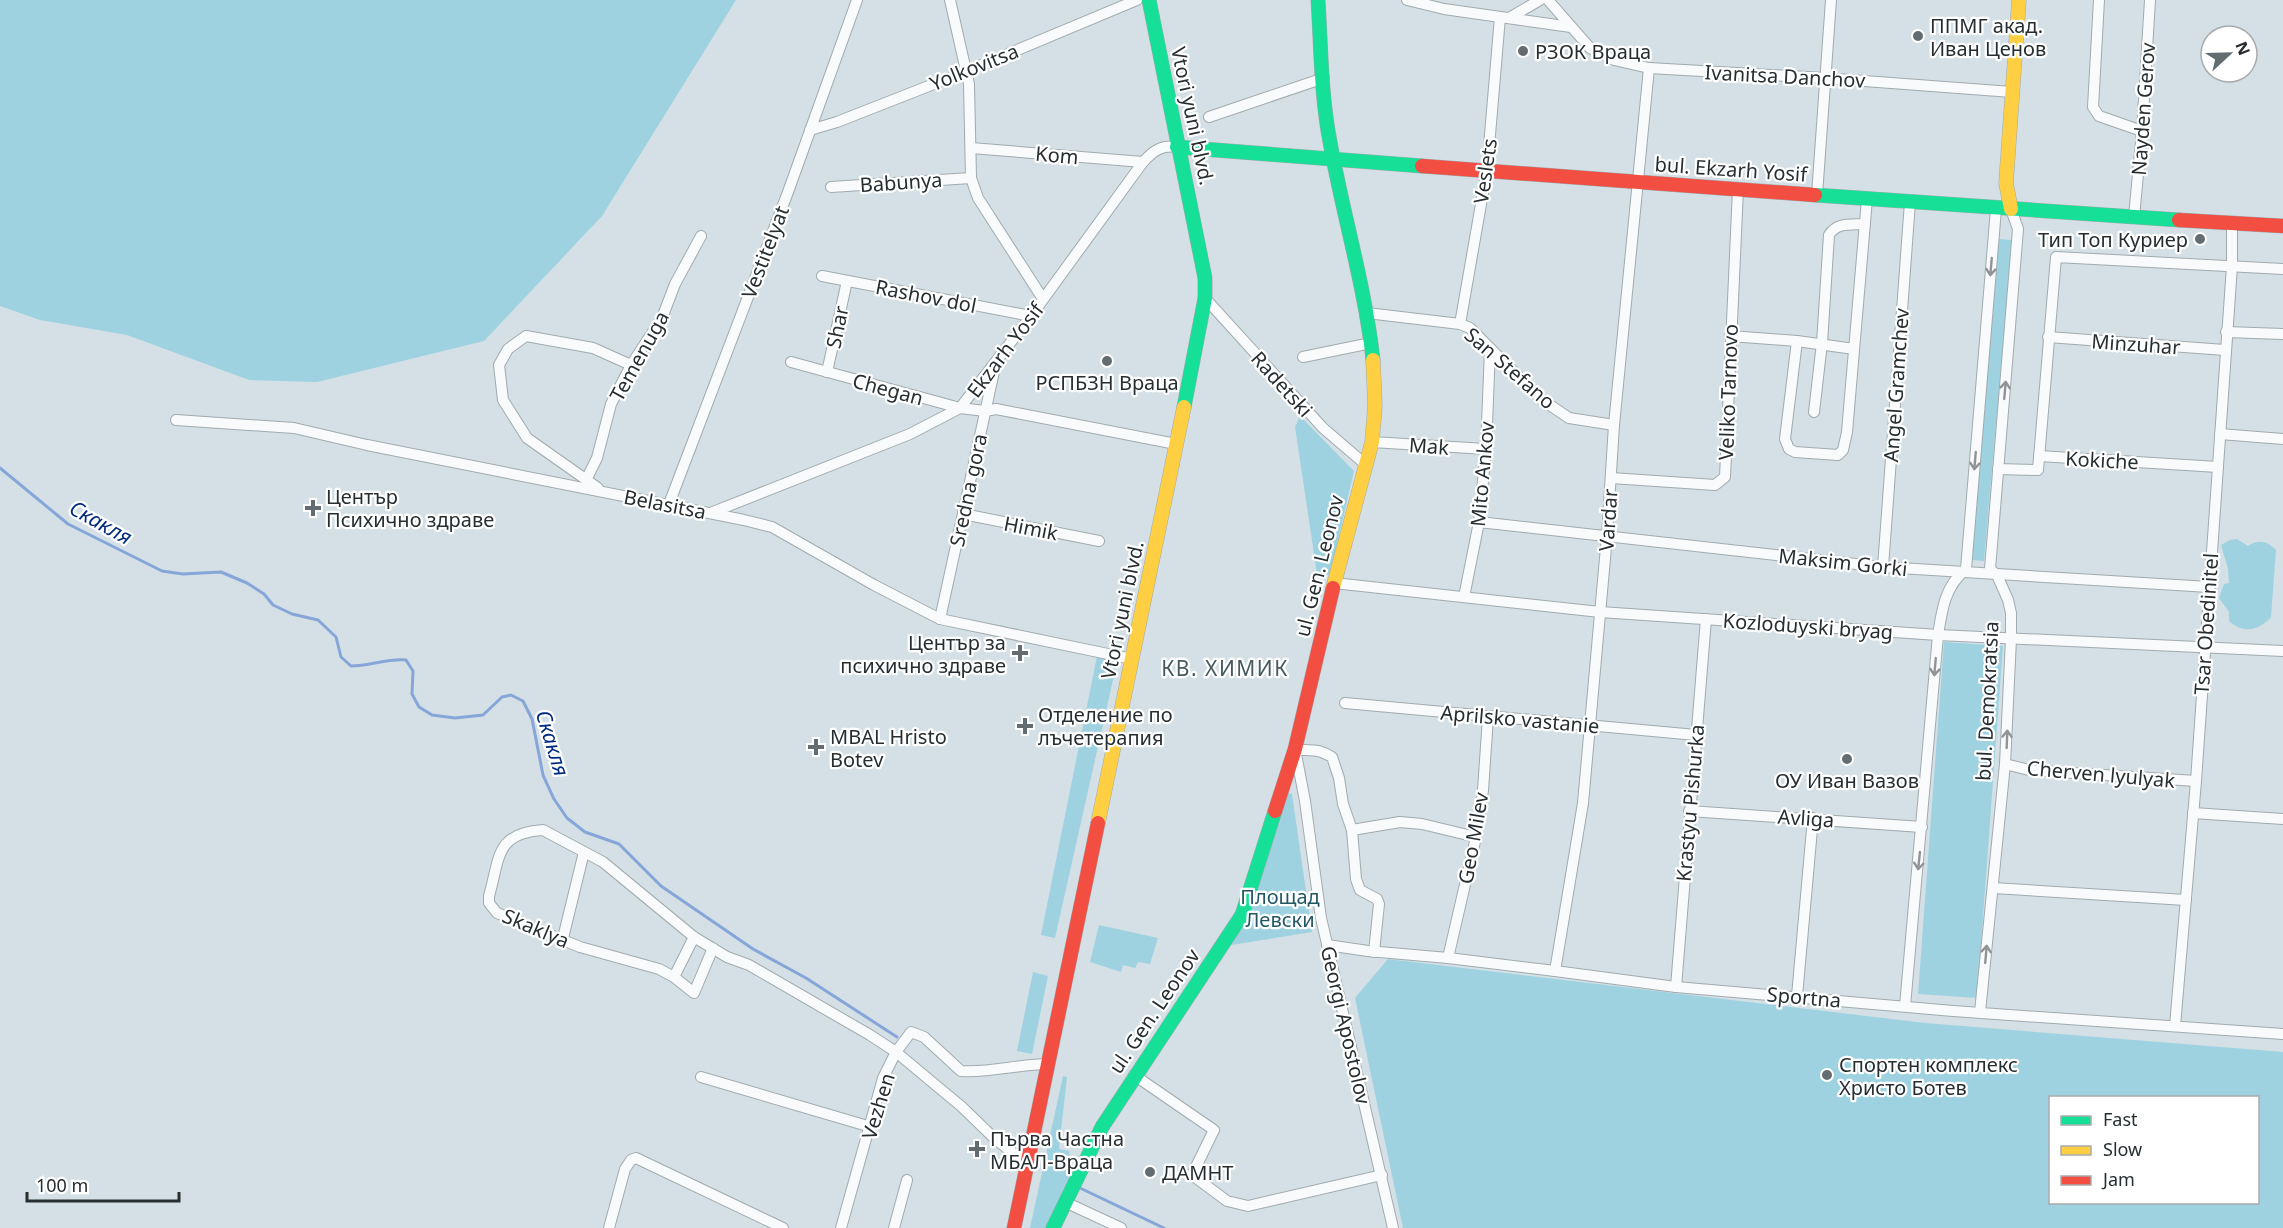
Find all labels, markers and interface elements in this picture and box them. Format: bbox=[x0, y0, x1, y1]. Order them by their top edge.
place label: ППМГ акад. Иван Ценов bbox=[1930, 12, 2046, 62]
north arrow bbox=[2199, 24, 2259, 84]
marker: ППМГ акад. Иван Ценов bbox=[1911, 29, 1925, 43]
street label: Yolkovitsa bbox=[926, 37, 1022, 97]
place label: РЗОК Враца bbox=[1535, 38, 1651, 65]
text: N bbox=[2230, 38, 2256, 59]
street label: Nayden Gerov bbox=[2125, 41, 2161, 176]
street label: Vtori yuni blvd. bbox=[1165, 44, 1221, 188]
marker: РЗОК Враца bbox=[1516, 44, 1530, 58]
street label: Ivanitsa Danchov bbox=[1704, 58, 1867, 94]
street label: Veslets bbox=[1467, 137, 1503, 205]
street label: Kom bbox=[1034, 140, 1080, 170]
street label: bul. Ekzarh Yosif bbox=[1654, 150, 1809, 188]
street label: Babunya bbox=[859, 166, 943, 198]
street label: Vestitelyat bbox=[735, 202, 795, 302]
place label: Тип Топ Куриер bbox=[2038, 226, 2188, 253]
marker: Тип Топ Куриер bbox=[2193, 232, 2207, 246]
one-way arrow bbox=[1985, 256, 1996, 276]
street label: Rashov dol bbox=[873, 273, 979, 319]
street label: Ekzarh Yosif bbox=[960, 296, 1050, 403]
street label: Shar bbox=[819, 303, 855, 351]
street label: Temenuga bbox=[603, 306, 675, 406]
street label: Angel Gramchev bbox=[1877, 306, 1915, 463]
street label: San Stefano bbox=[1459, 321, 1561, 415]
street label: Veliko Tarnovo bbox=[1712, 323, 1744, 461]
street label: Minzuhar bbox=[2091, 327, 2181, 361]
street label: Radetski bbox=[1245, 345, 1319, 423]
marker: РСПБЗН Враца bbox=[1100, 354, 1114, 368]
street label: Chegan bbox=[850, 367, 926, 411]
place label: РСПБЗН Враца bbox=[1035, 369, 1179, 396]
one-way arrow bbox=[2000, 380, 2011, 400]
street label: Mito Ankov bbox=[1464, 419, 1500, 528]
street label: Sredna gora bbox=[943, 431, 993, 549]
street label: Mak bbox=[1408, 431, 1450, 461]
street label: Kokiche bbox=[2065, 445, 2139, 475]
one-way arrow bbox=[1969, 451, 1980, 471]
place label: Център Психично здраве bbox=[326, 483, 494, 533]
street label: Belasitsa bbox=[621, 483, 709, 525]
street label: Vardar bbox=[1592, 488, 1624, 552]
street label: ul. Gen. Leonov bbox=[1288, 492, 1350, 640]
water label: Скакля bbox=[65, 493, 138, 551]
marker: Център Психично здраве bbox=[304, 499, 322, 517]
street label: Himik bbox=[1002, 510, 1061, 547]
street label: Vtori yuni blvd. bbox=[1094, 538, 1150, 682]
street label: Maksim Gorki bbox=[1777, 542, 1909, 582]
street label: Tsar Obedinitel bbox=[2188, 552, 2224, 696]
street label: Kozloduyski bryag bbox=[1722, 607, 1894, 645]
street label: bul. Demokratsia bbox=[1969, 620, 2005, 782]
place label: Център за психично здраве bbox=[840, 629, 1006, 679]
marker: Център за психично здраве bbox=[1011, 644, 1029, 662]
district label: КВ. ХИМИК bbox=[1161, 654, 1289, 682]
one-way arrow bbox=[1929, 657, 1940, 677]
street label: Aprilsko vastanie bbox=[1439, 699, 1601, 739]
place label: Отделение по лъчетерапия bbox=[1038, 701, 1173, 751]
water label: Скакля bbox=[530, 707, 576, 780]
marker: Отделение по лъчетерапия bbox=[1016, 717, 1034, 735]
place label: MBAL Hristo Botev bbox=[830, 723, 947, 773]
street label: Krastyu Pishurka bbox=[1670, 723, 1710, 883]
one-way arrow bbox=[2001, 730, 2012, 750]
marker: MBAL Hristo Botev bbox=[807, 738, 825, 756]
marker: ОУ Иван Вазов bbox=[1840, 752, 1854, 766]
street label: Cherven lyulyak bbox=[2026, 754, 2176, 794]
place label: ОУ Иван Вазов bbox=[1775, 767, 1919, 794]
street label: Geo Milev bbox=[1452, 789, 1494, 886]
street label: Avliga bbox=[1777, 803, 1835, 833]
one-way arrow bbox=[1913, 851, 1924, 871]
park label: Площад Левски bbox=[1240, 883, 1320, 933]
street label: Skaklya bbox=[498, 902, 574, 954]
street label: ul. Gen. Leonov bbox=[1102, 943, 1206, 1079]
street label: Georgi Apostolov bbox=[1315, 943, 1378, 1108]
one-way arrow bbox=[1981, 945, 1992, 965]
street label: Sportna bbox=[1766, 980, 1842, 1014]
place label: Спортен комплекс Христо Ботев bbox=[1839, 1051, 2018, 1101]
marker: Спортен комплекс Христо Ботев bbox=[1820, 1068, 1834, 1082]
street label: Vezhen bbox=[855, 1069, 901, 1143]
legend bbox=[2049, 1096, 2259, 1204]
text: Fast bbox=[2103, 1107, 2138, 1131]
place label: Първа Частна МБАЛ-Враца bbox=[990, 1125, 1124, 1175]
text: Slow bbox=[2103, 1137, 2142, 1161]
marker: Първа Частна МБАЛ-Враца bbox=[968, 1140, 986, 1158]
place label: ДАМНТ bbox=[1162, 1159, 1233, 1186]
scale bar bbox=[27, 1165, 178, 1203]
marker: ДАМНТ bbox=[1143, 1165, 1157, 1179]
text: Jam bbox=[2101, 1167, 2135, 1191]
text: 100 m bbox=[36, 1173, 88, 1197]

